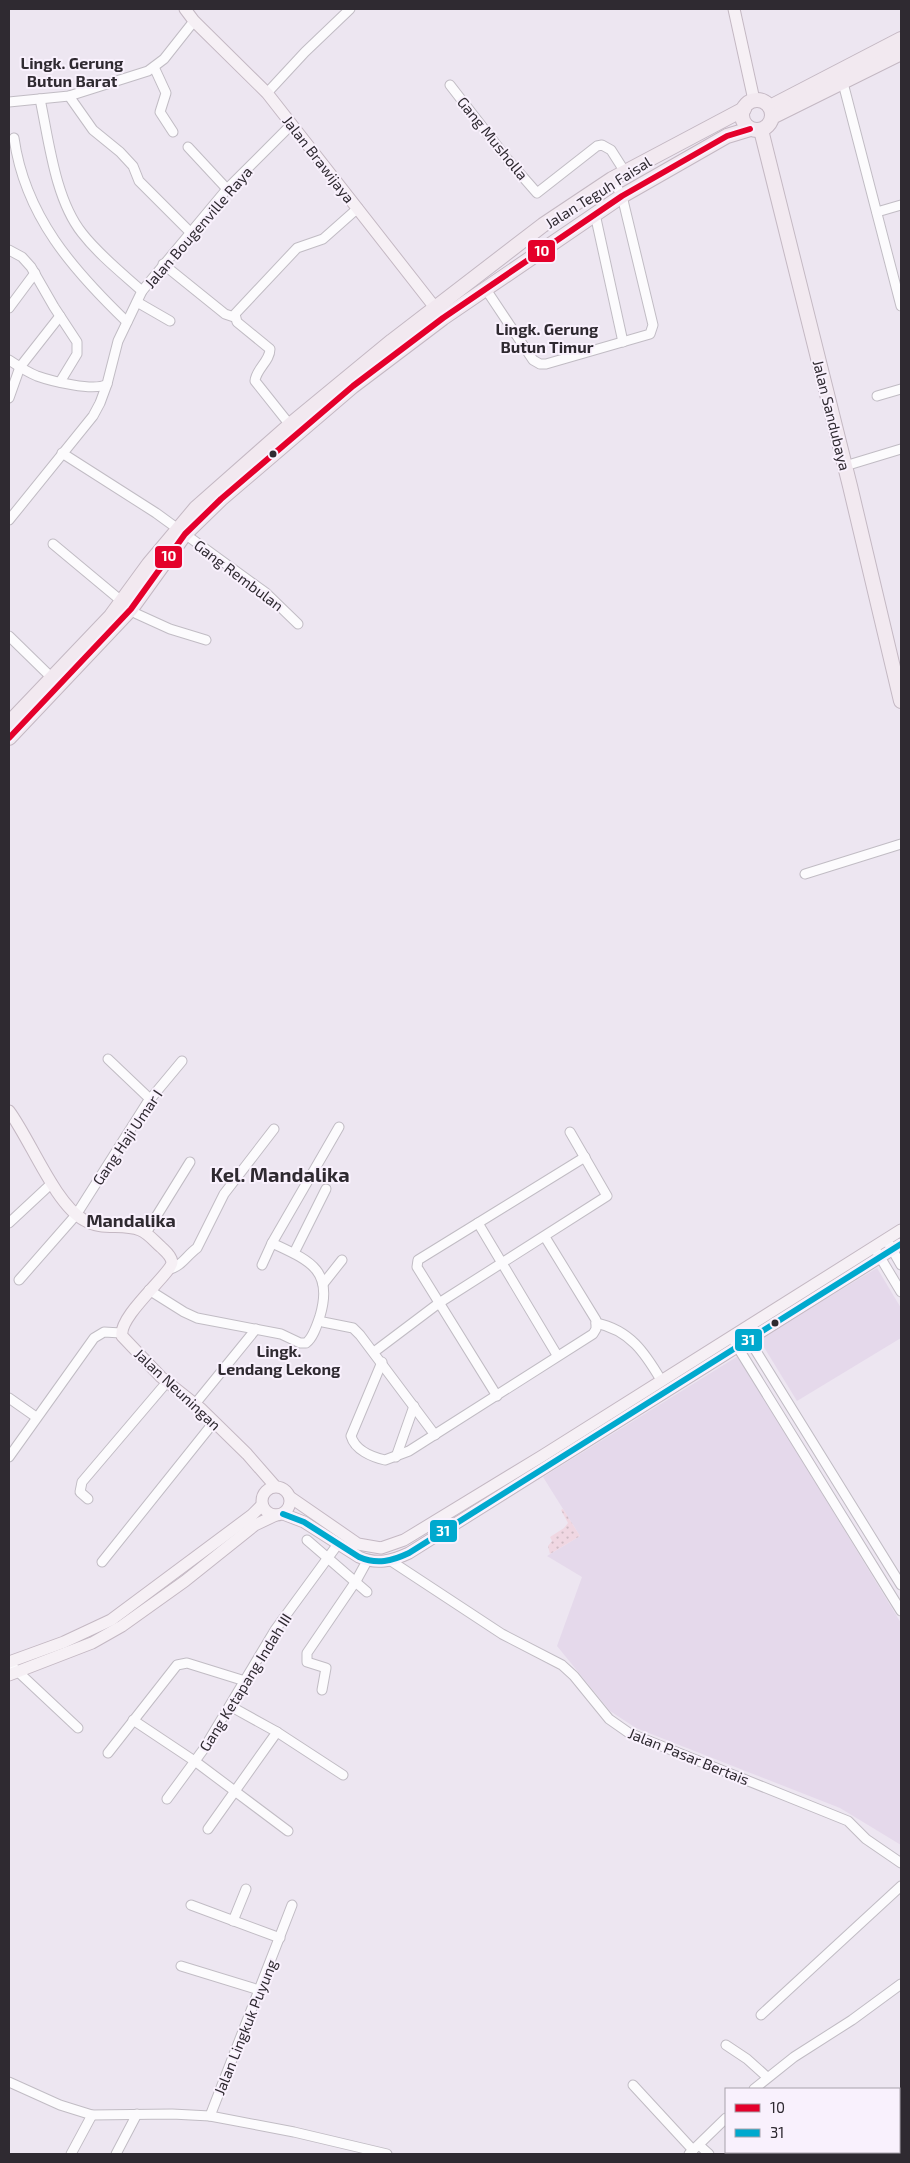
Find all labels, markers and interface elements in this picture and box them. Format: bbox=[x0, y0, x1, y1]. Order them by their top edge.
district label: Lingk. Gerung Butun Barat bbox=[21, 53, 124, 90]
street label: Gang Musholla bbox=[454, 93, 532, 183]
street label: Jalan Brawijaya bbox=[279, 112, 359, 207]
street label: Jalan Teguh Faisal bbox=[542, 152, 655, 232]
street label: Jalan Bougenville Raya bbox=[140, 163, 256, 291]
line badge: 10 bbox=[527, 239, 556, 263]
text: 10 bbox=[535, 242, 550, 259]
district label: Lingk. Gerung Butun Timur bbox=[496, 319, 599, 356]
street label: Jalan Sandubaya bbox=[810, 358, 854, 472]
unlabelled marker bbox=[268, 449, 278, 459]
street label: Gang Rembulan bbox=[191, 536, 287, 614]
line badge: 10 bbox=[154, 545, 183, 569]
text: 10 bbox=[162, 547, 177, 564]
street label: Gang Haji Umar I bbox=[88, 1086, 166, 1189]
district label: Kel. Mandalika bbox=[210, 1162, 350, 1186]
district label: Mandalika bbox=[86, 1209, 176, 1231]
unlabelled marker bbox=[770, 1318, 780, 1328]
line badge: 31 bbox=[734, 1328, 763, 1352]
text: 31 bbox=[741, 1331, 755, 1348]
district label: Lingk. Lendang Lekong bbox=[218, 1341, 341, 1378]
street label: Jalan Neuningan bbox=[131, 1344, 225, 1434]
line badge: 31 bbox=[429, 1519, 458, 1543]
text: 31 bbox=[436, 1522, 450, 1539]
street label: Gang Ketapang Indah III bbox=[195, 1610, 295, 1754]
street label: Jalan Pasar Bertais bbox=[626, 1724, 752, 1788]
street label: Jalan Lingkuk Puyung bbox=[210, 1956, 281, 2097]
legend bbox=[725, 2088, 900, 2153]
text: 10 bbox=[770, 2098, 785, 2116]
text: 31 bbox=[770, 2123, 784, 2141]

